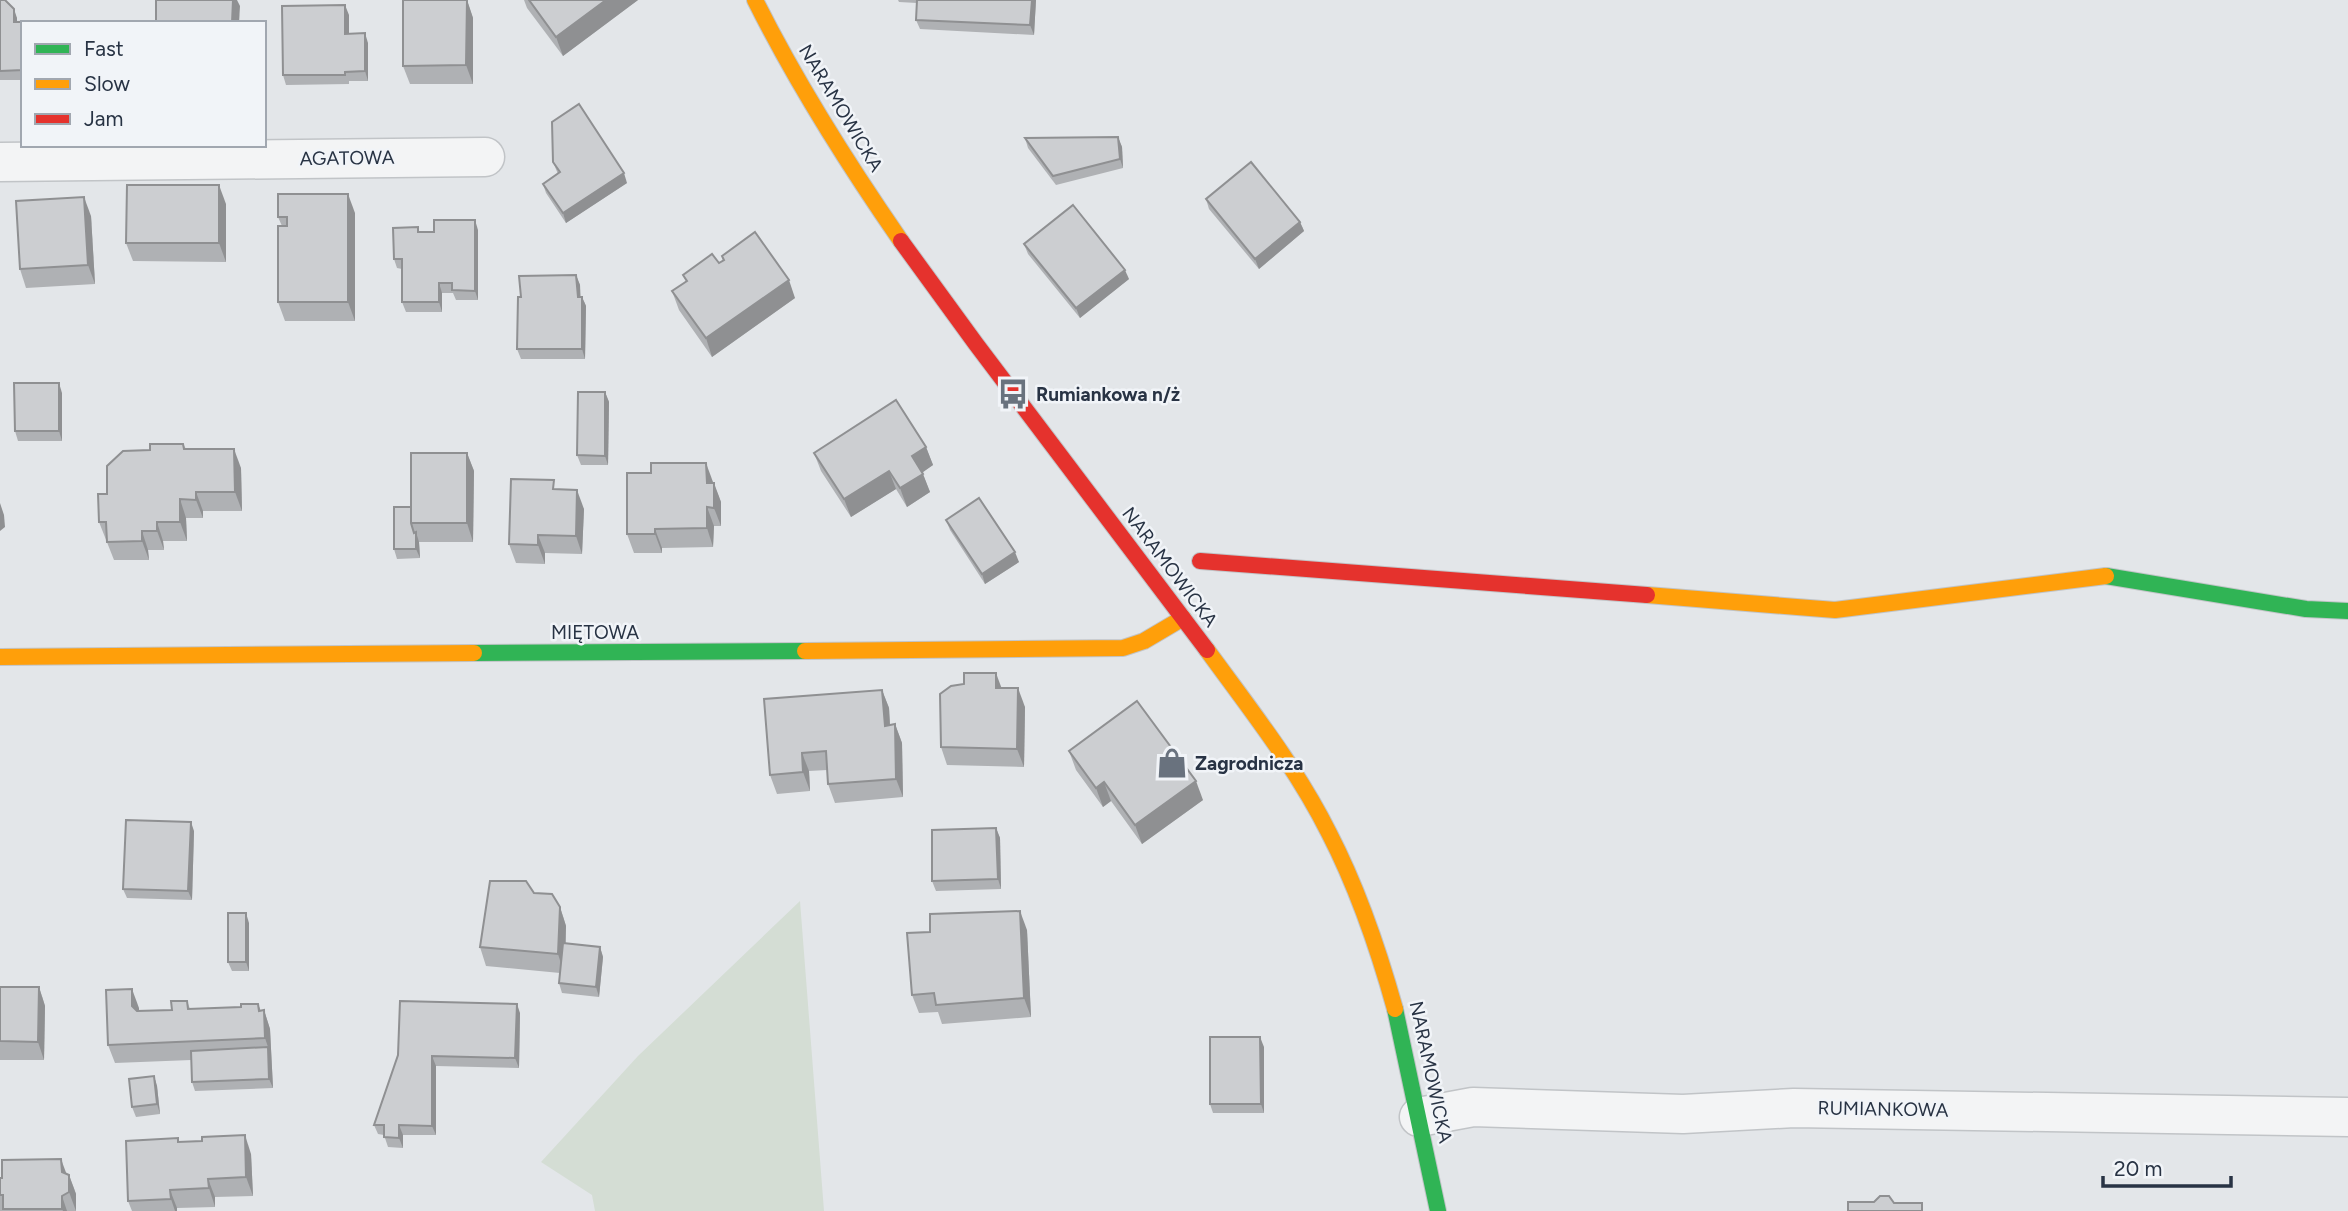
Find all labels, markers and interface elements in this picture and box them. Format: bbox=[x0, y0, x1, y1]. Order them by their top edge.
legend bbox=[21, 21, 266, 147]
text: Fast bbox=[84, 36, 124, 61]
street label: NARAMOWICKA bbox=[794, 40, 888, 176]
text: Slow bbox=[84, 71, 130, 96]
text: Jam bbox=[84, 106, 123, 131]
street label: AGATOWA bbox=[299, 146, 395, 170]
bus stop icon: Rumiankowa n/ż bbox=[996, 377, 1030, 411]
place label: Rumiankowa n/ż bbox=[1036, 383, 1180, 406]
street label: NARAMOWICKA bbox=[1117, 502, 1223, 632]
street label: MIĘTOWA bbox=[551, 621, 639, 644]
shop icon: Zagrodnicza bbox=[1155, 746, 1189, 780]
place label: Zagrodnicza bbox=[1195, 752, 1303, 775]
street label: NARAMOWICKA bbox=[1405, 999, 1457, 1145]
street label: RUMIANKOWA bbox=[1817, 1096, 1949, 1122]
scale bar bbox=[2103, 1144, 2231, 1188]
text: 20 m bbox=[2114, 1156, 2162, 1181]

